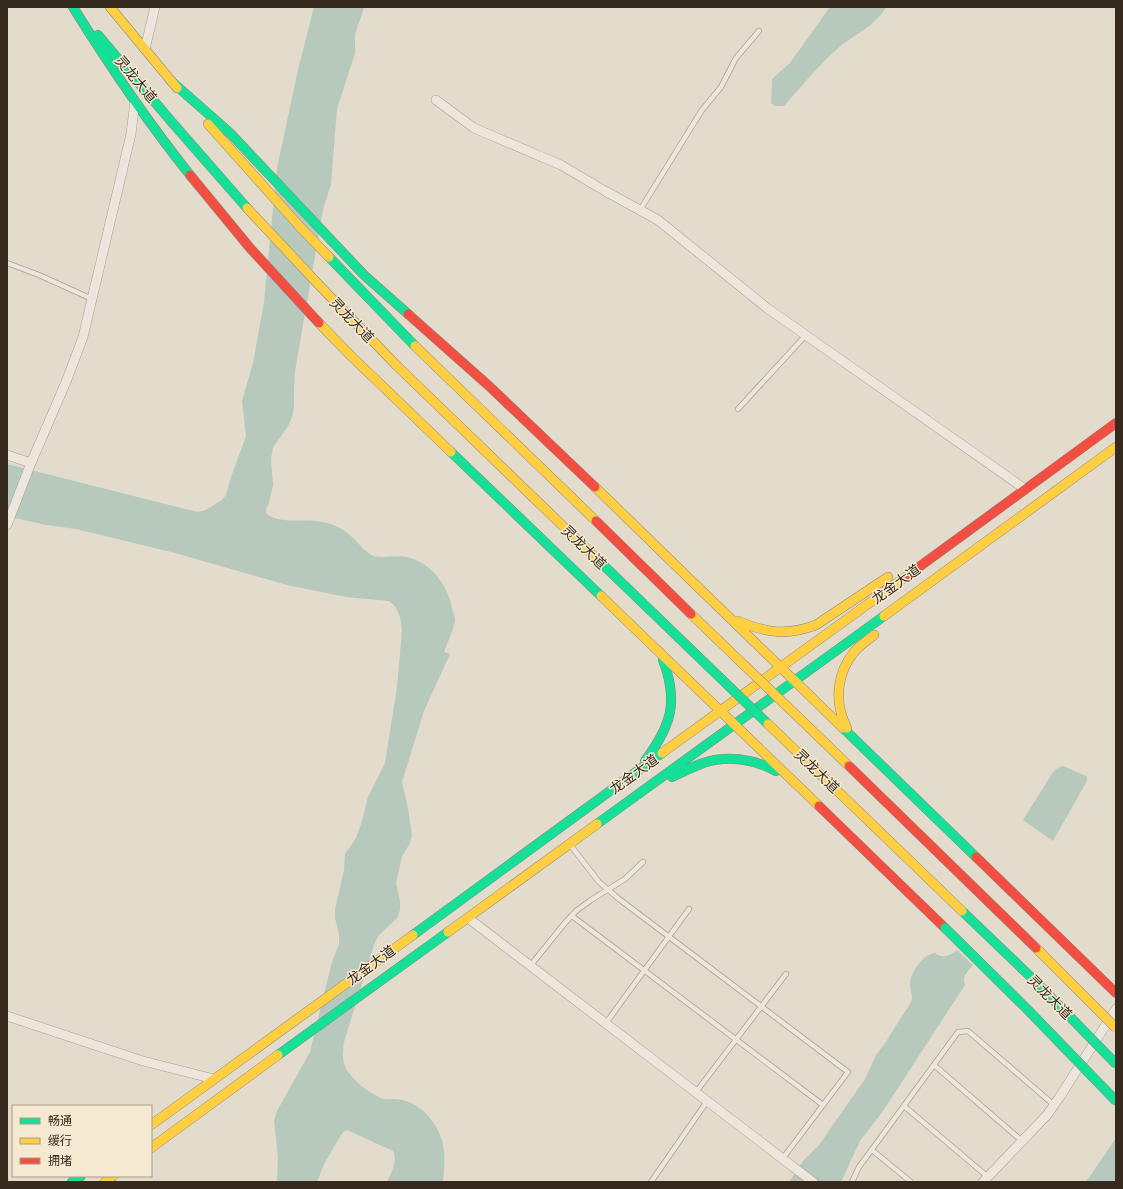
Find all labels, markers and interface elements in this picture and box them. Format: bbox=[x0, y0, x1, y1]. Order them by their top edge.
street label: 灵龙大道 bbox=[111, 52, 161, 106]
street label: 灵龙大道 bbox=[326, 294, 378, 346]
street label: 灵龙大道 bbox=[558, 521, 610, 573]
street label: 龙金大道 bbox=[868, 560, 924, 608]
street label: 灵龙大道 bbox=[791, 745, 843, 797]
street label: 龙金大道 bbox=[606, 750, 662, 798]
street label: 龙金大道 bbox=[343, 941, 399, 989]
street label: 灵龙大道 bbox=[1024, 971, 1076, 1023]
legend bbox=[12, 1105, 152, 1177]
text: 畅通 bbox=[48, 1113, 72, 1128]
text: 缓行 bbox=[48, 1133, 72, 1148]
text: 拥堵 bbox=[48, 1153, 72, 1168]

